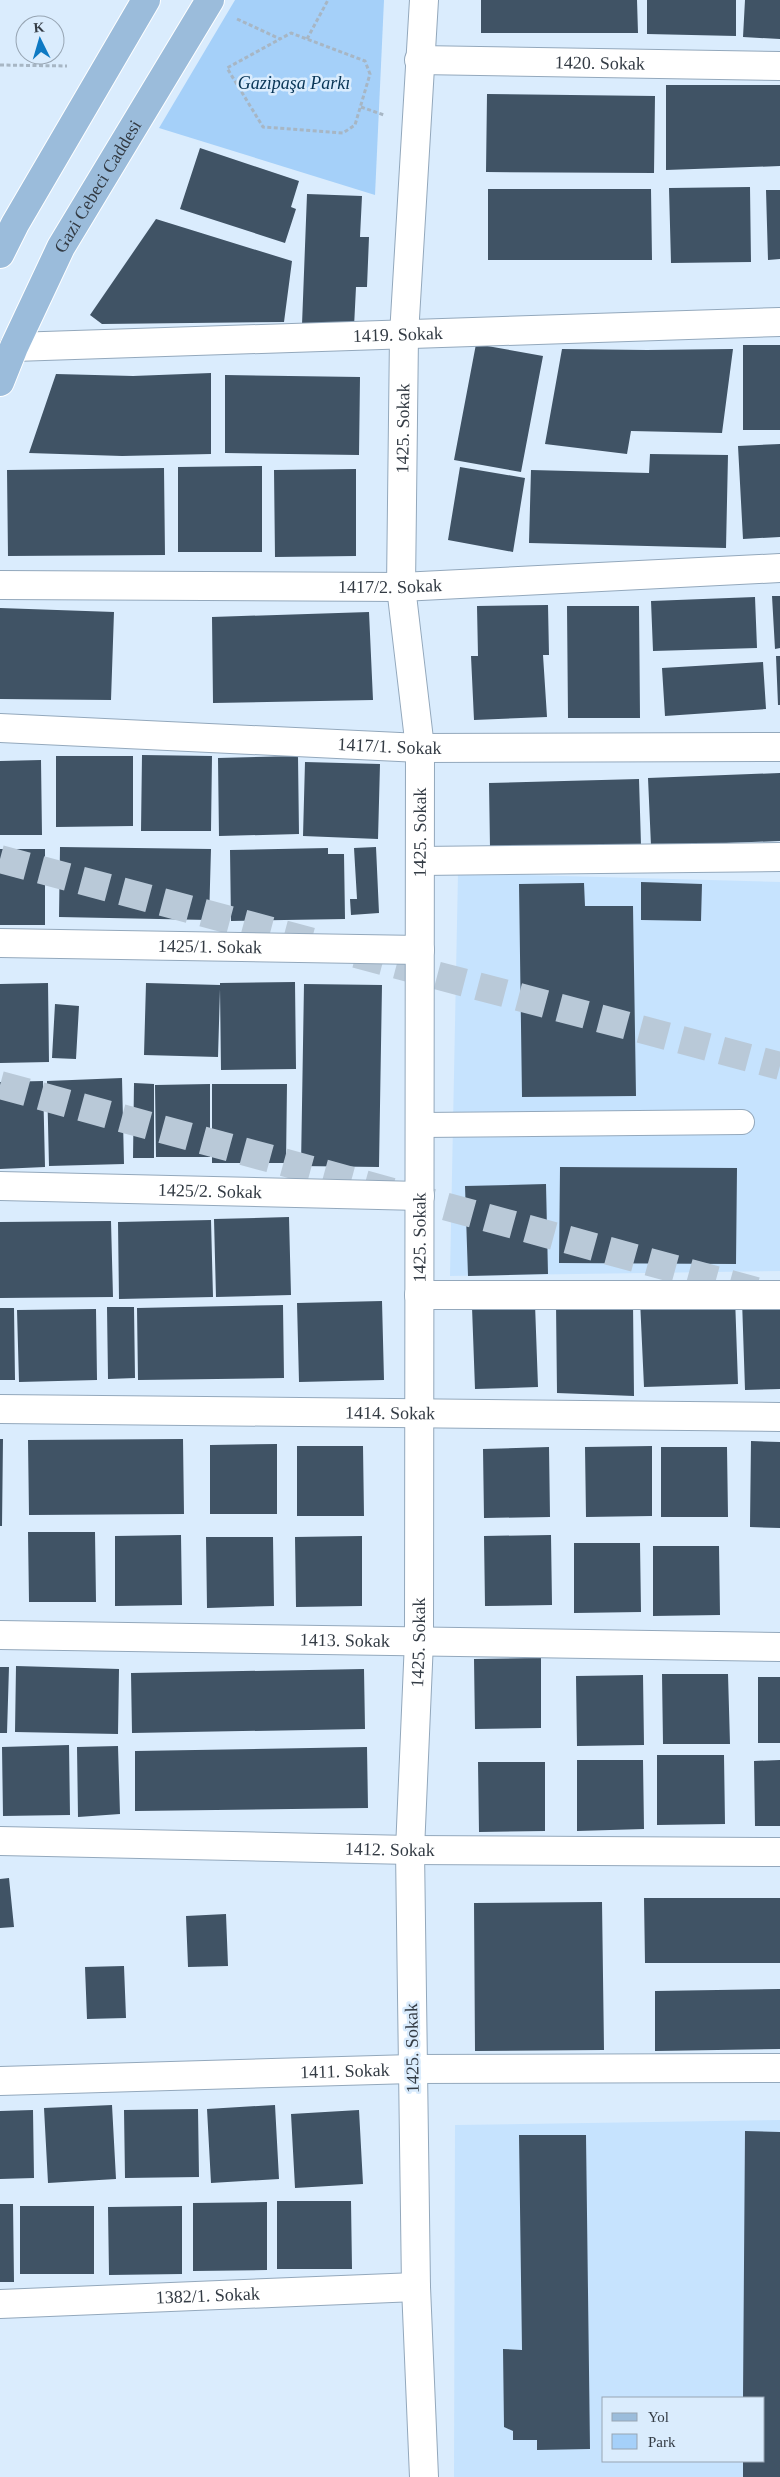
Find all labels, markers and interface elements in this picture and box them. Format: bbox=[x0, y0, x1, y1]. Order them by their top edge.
north arrow bbox=[15, 15, 65, 65]
text: K bbox=[33, 20, 45, 35]
street label: 1420. Sokak bbox=[555, 52, 645, 74]
park label: Gazipaşa Parkı bbox=[238, 73, 350, 93]
street label: Gazi Cebeci Caddesi bbox=[50, 117, 145, 256]
street label: 1419. Sokak bbox=[352, 323, 443, 346]
street label: 1425. Sokak bbox=[392, 383, 413, 474]
street label: 1417/2. Sokak bbox=[338, 575, 442, 597]
street label: 1417/1. Sokak bbox=[337, 734, 442, 758]
street label: 1425. Sokak bbox=[410, 787, 430, 877]
street label: 1425/1. Sokak bbox=[158, 936, 262, 957]
street label: 1425/2. Sokak bbox=[158, 1180, 262, 1202]
street label: 1425. Sokak bbox=[409, 1192, 430, 1282]
street label: 1414. Sokak bbox=[345, 1403, 435, 1423]
street label: 1425. Sokak bbox=[407, 1597, 429, 1688]
street label: 1413. Sokak bbox=[300, 1630, 390, 1651]
street label: 1412. Sokak bbox=[345, 1839, 435, 1860]
street label: 1425. Sokak bbox=[401, 2003, 423, 2093]
street label: 1411. Sokak bbox=[300, 2060, 390, 2082]
street label: 1382/1. Sokak bbox=[155, 2283, 260, 2308]
legend bbox=[602, 2397, 765, 2462]
text: Yol bbox=[648, 2409, 669, 2425]
text: Park bbox=[648, 2434, 676, 2450]

